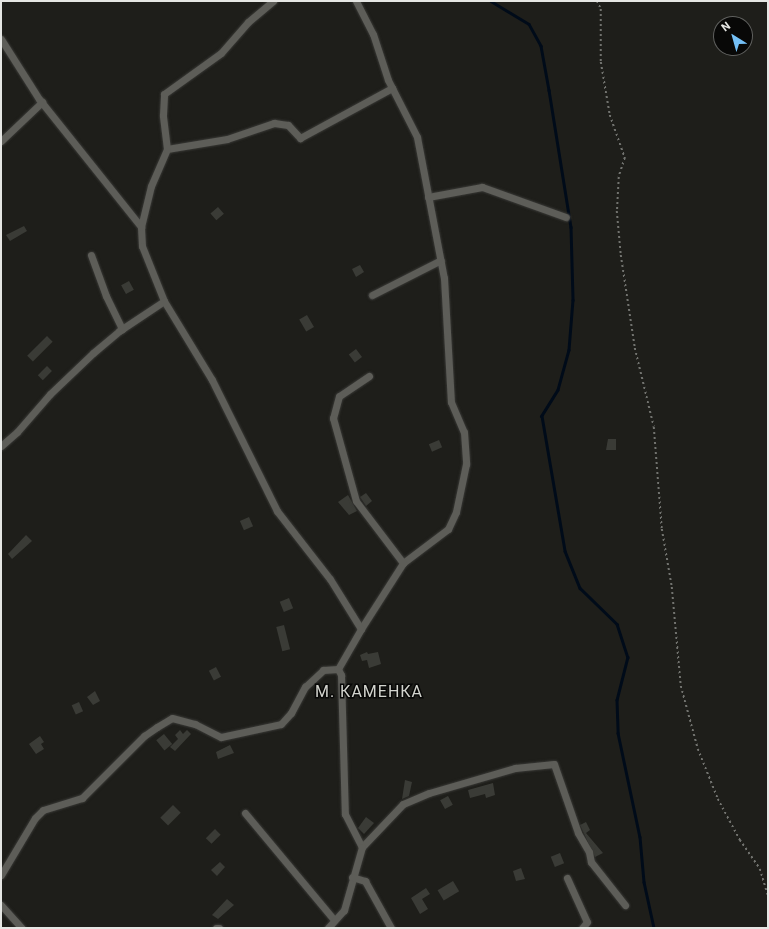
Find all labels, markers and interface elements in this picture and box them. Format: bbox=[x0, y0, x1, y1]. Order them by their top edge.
north arrow bbox=[713, 16, 753, 56]
text: N bbox=[719, 19, 733, 34]
district label: М. КАМЕНКА bbox=[315, 682, 423, 702]

